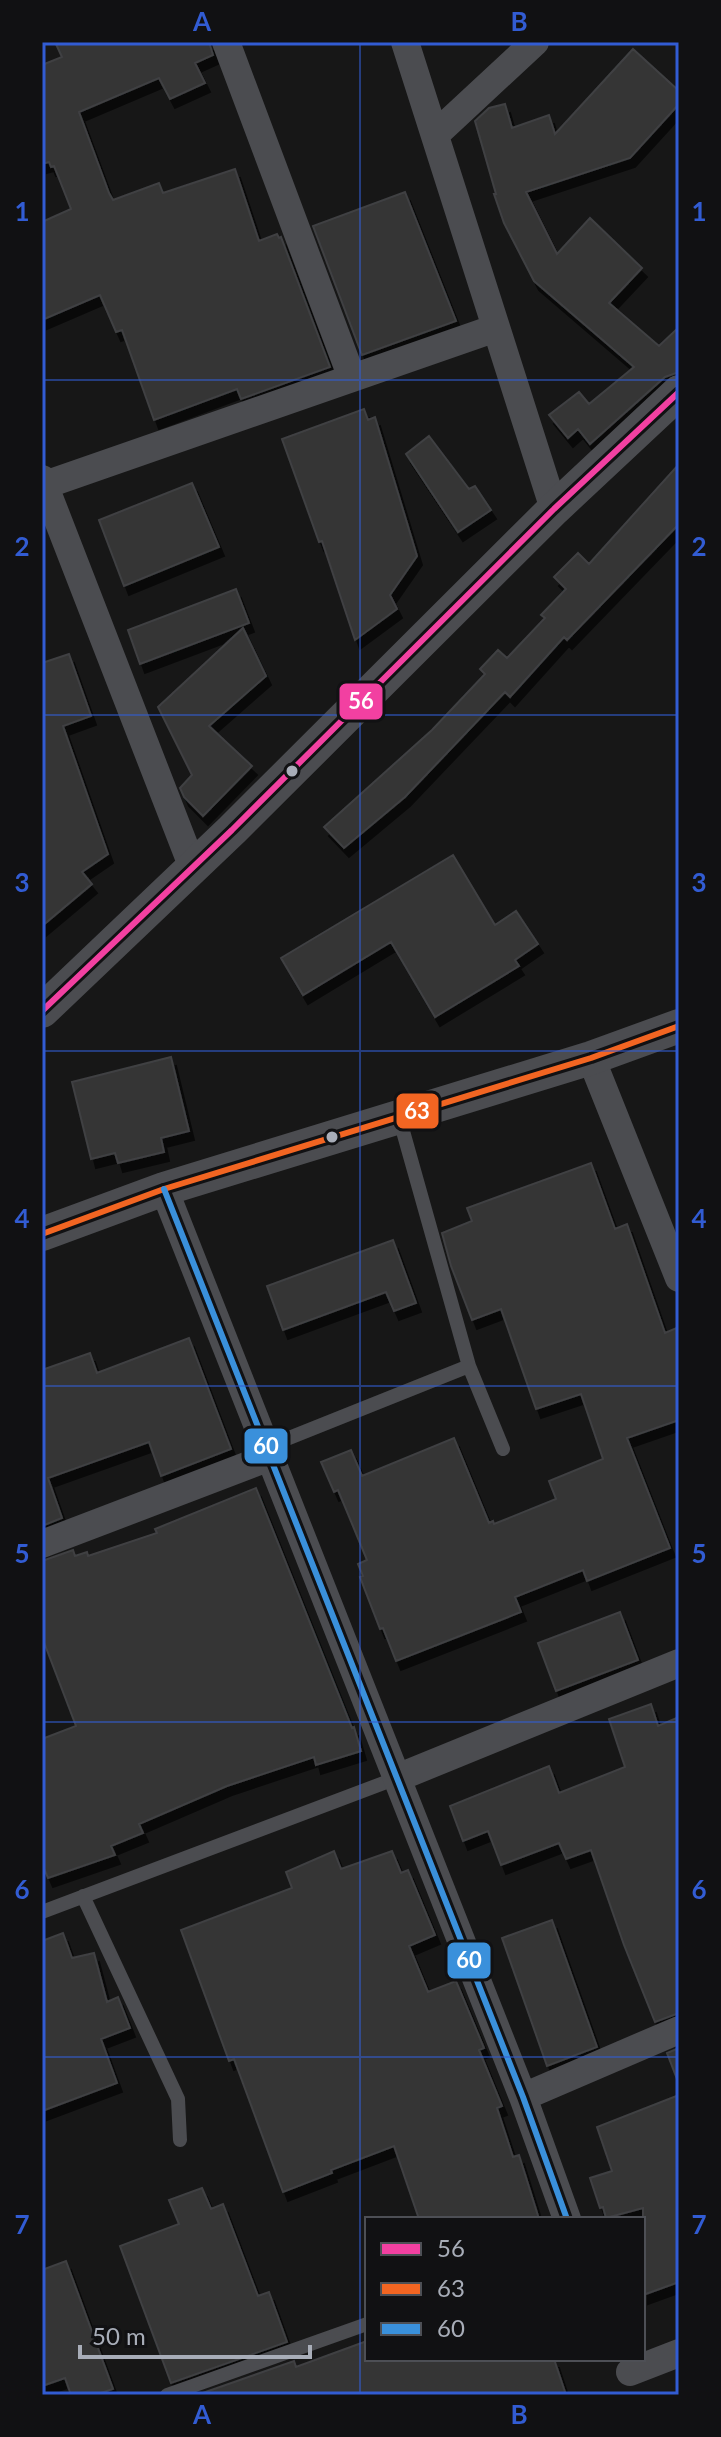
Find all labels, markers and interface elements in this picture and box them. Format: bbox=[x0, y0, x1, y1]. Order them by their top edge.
text: A bbox=[192, 5, 212, 37]
text: B bbox=[510, 5, 528, 37]
text: 1 bbox=[14, 195, 30, 227]
text: 1 bbox=[691, 195, 707, 227]
text: 2 bbox=[14, 530, 30, 562]
text: 2 bbox=[691, 530, 707, 562]
line badge: 56 bbox=[338, 682, 384, 721]
text: 56 bbox=[348, 687, 374, 714]
unlabelled marker bbox=[284, 763, 300, 779]
text: 3 bbox=[14, 866, 30, 898]
text: 3 bbox=[691, 866, 707, 898]
line badge: 63 bbox=[395, 1092, 440, 1130]
text: 63 bbox=[404, 1097, 430, 1124]
unlabelled marker bbox=[324, 1129, 340, 1145]
text: 4 bbox=[14, 1202, 30, 1234]
text: 4 bbox=[691, 1202, 707, 1234]
line badge: 60 bbox=[243, 1427, 289, 1465]
text: 60 bbox=[253, 1432, 279, 1459]
text: 5 bbox=[14, 1537, 30, 1569]
text: 5 bbox=[691, 1537, 707, 1569]
text: 6 bbox=[14, 1873, 30, 1905]
text: 6 bbox=[691, 1873, 707, 1905]
line badge: 60 bbox=[446, 1941, 492, 1980]
text: 60 bbox=[456, 1946, 482, 1973]
text: 7 bbox=[14, 2208, 30, 2240]
text: 7 bbox=[691, 2208, 707, 2240]
legend bbox=[365, 2217, 645, 2361]
text: 56 bbox=[437, 2233, 465, 2262]
text: 63 bbox=[437, 2273, 465, 2302]
scale bar bbox=[80, 2309, 310, 2359]
text: 60 bbox=[437, 2313, 465, 2342]
text: 50 m bbox=[92, 2321, 146, 2350]
text: A bbox=[192, 2398, 212, 2430]
text: B bbox=[510, 2398, 528, 2430]

